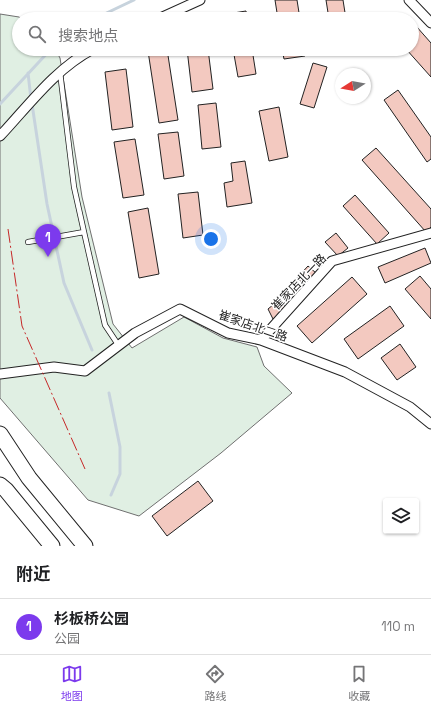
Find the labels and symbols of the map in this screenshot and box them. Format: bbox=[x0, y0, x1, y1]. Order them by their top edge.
north arrow bbox=[335, 68, 371, 104]
pin: 1 bbox=[35, 224, 61, 257]
your location bbox=[201, 229, 221, 249]
street label: 崔家店北一路 bbox=[268, 251, 330, 313]
street label: 崔家店北二路 bbox=[216, 307, 290, 345]

